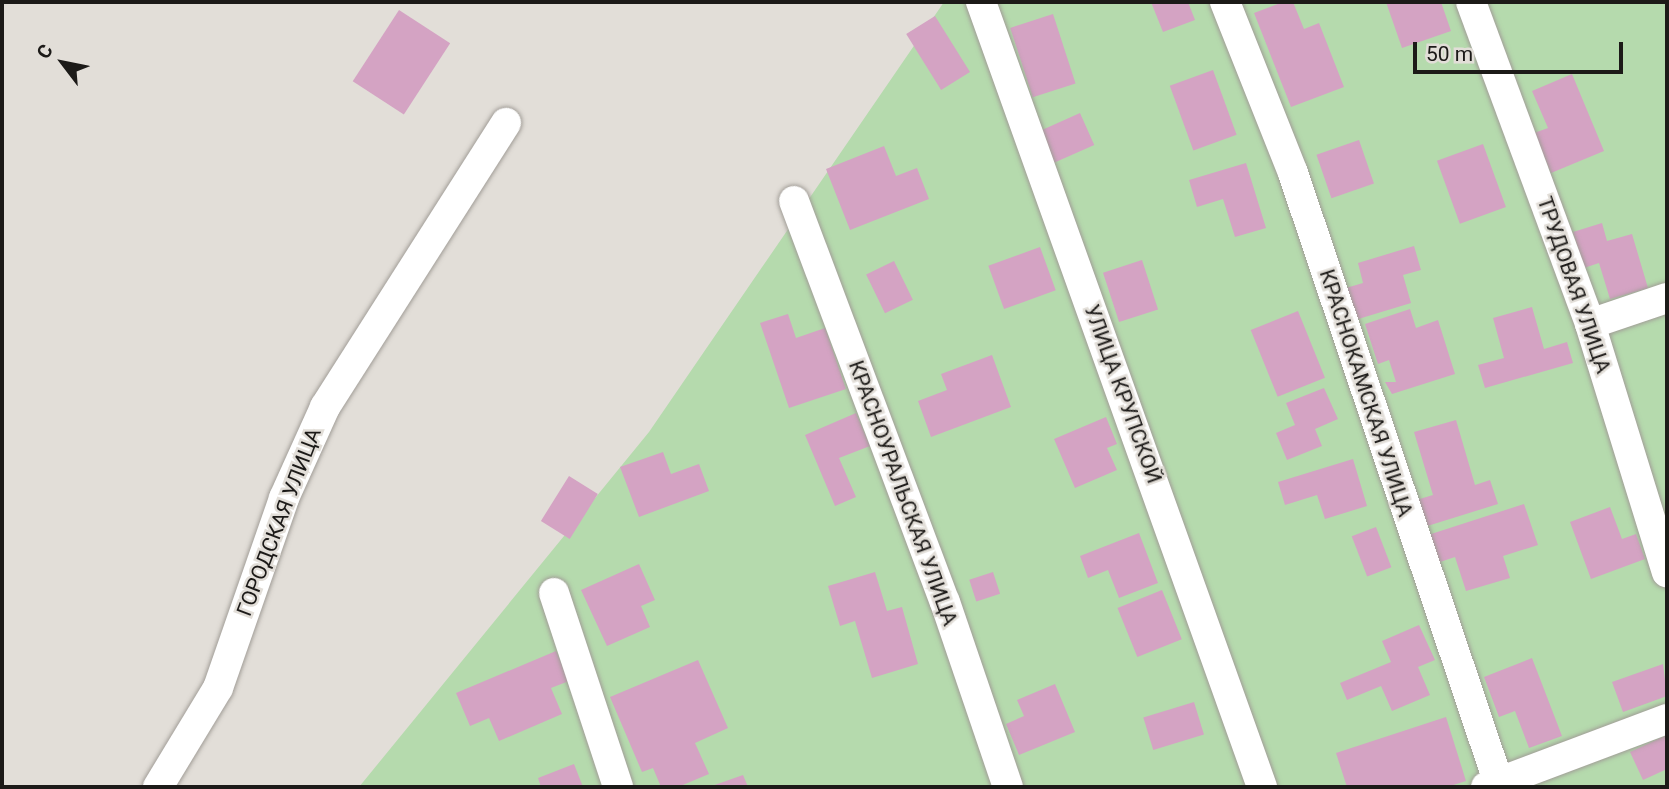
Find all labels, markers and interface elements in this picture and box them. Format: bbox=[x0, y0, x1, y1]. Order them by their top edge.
north arrow bbox=[28, 28, 98, 98]
scale bar bbox=[1417, 28, 1627, 72]
text: С bbox=[32, 40, 58, 63]
text: 50 m bbox=[1426, 42, 1473, 66]
street label: ТРУДОВАЯ УЛИЦА bbox=[1532, 193, 1616, 377]
street label: КРАСНОКАМСКАЯ УЛИЦА bbox=[1314, 266, 1418, 520]
street label: УЛИЦА КРУПСКОЙ bbox=[1079, 301, 1167, 487]
street label: КРАСНОУРАЛЬСКАЯ УЛИЦА bbox=[843, 357, 963, 629]
street label: ГОРОДСКАЯ УЛИЦА bbox=[231, 424, 327, 620]

